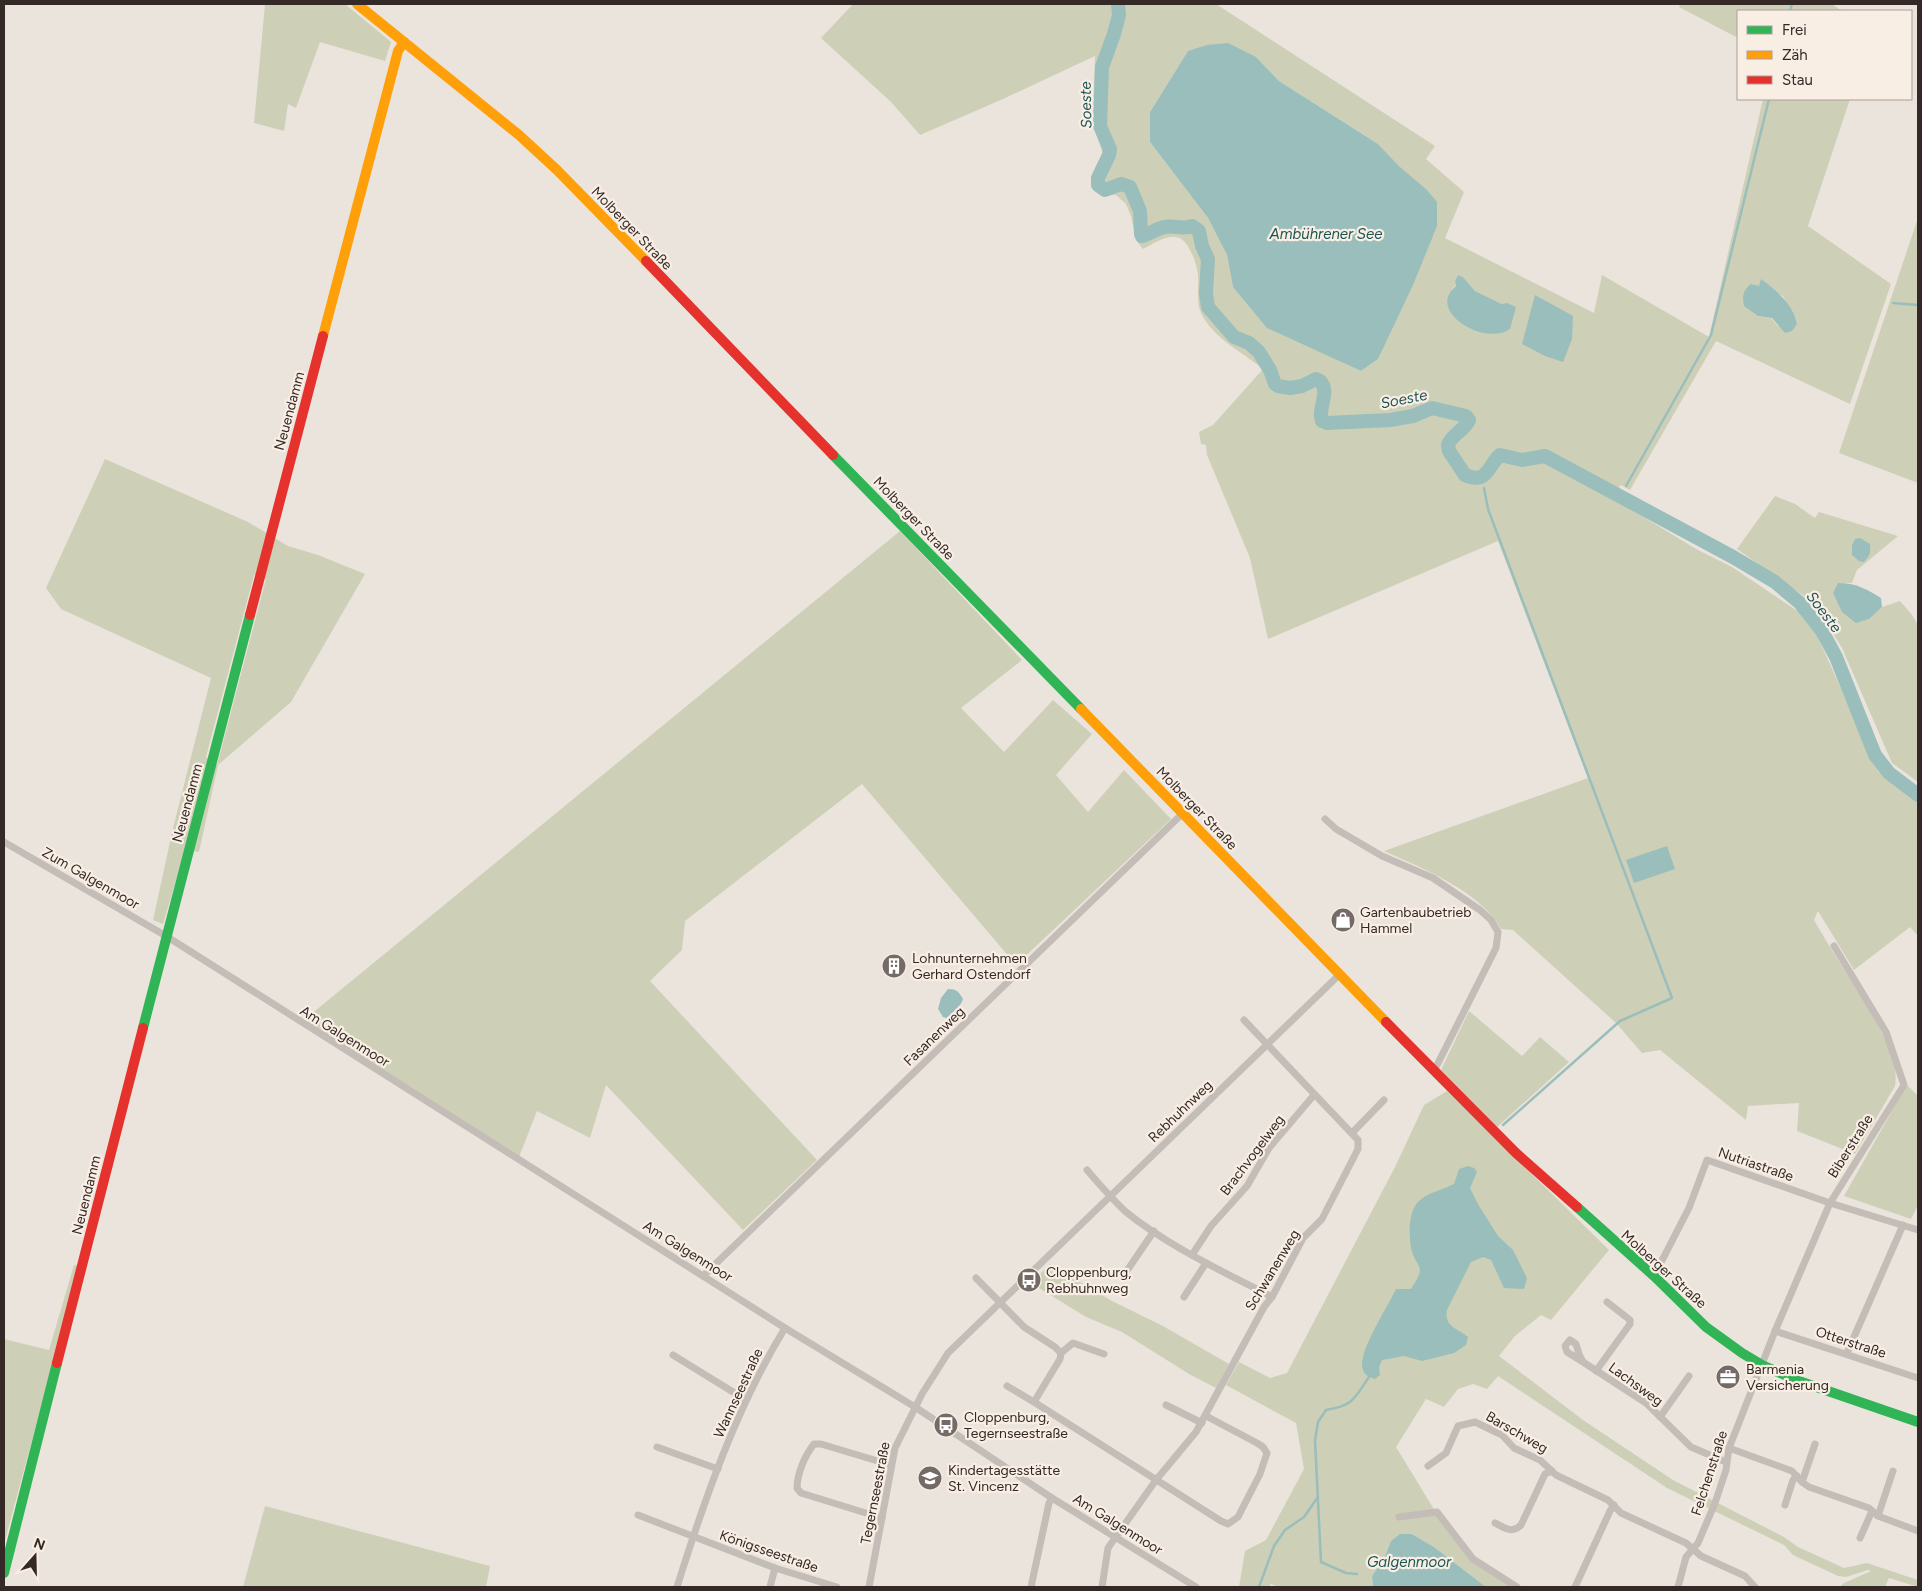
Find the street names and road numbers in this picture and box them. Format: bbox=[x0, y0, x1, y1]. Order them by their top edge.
street label: Molberger Straße bbox=[588, 183, 676, 274]
street label: Neuendamm bbox=[271, 370, 308, 452]
street label: Molberger Straße bbox=[870, 473, 958, 564]
street label: Neuendamm bbox=[169, 762, 206, 844]
street label: Molberger Straße bbox=[1153, 763, 1241, 854]
street label: Zum Galgenmoor bbox=[39, 844, 143, 913]
street label: Am Galgenmoor bbox=[297, 1002, 393, 1071]
street label: Fasanenweg bbox=[900, 1003, 968, 1070]
street label: Rebhuhnweg bbox=[1145, 1077, 1216, 1146]
street label: Biberstraße bbox=[1824, 1111, 1877, 1181]
street label: Brachvogelweg bbox=[1217, 1112, 1288, 1199]
street label: Nutriastraße bbox=[1716, 1144, 1796, 1185]
street label: Neuendamm bbox=[68, 1154, 105, 1236]
street label: Am Galgenmoor bbox=[640, 1217, 736, 1286]
street label: Schwanenweg bbox=[1242, 1227, 1303, 1314]
street label: Molberger Straße bbox=[1617, 1227, 1710, 1312]
street label: Otterstraße bbox=[1813, 1323, 1889, 1362]
street label: Wannseestraße bbox=[710, 1345, 767, 1441]
street label: Lachsweg bbox=[1605, 1359, 1666, 1410]
street label: Barschweg bbox=[1483, 1408, 1551, 1457]
street label: Felchenstraße bbox=[1688, 1428, 1731, 1518]
street label: Tegernseestraße bbox=[857, 1440, 894, 1546]
street label: Am Galgenmoor bbox=[1070, 1490, 1166, 1559]
street label: Königsseestraße bbox=[717, 1527, 821, 1576]

